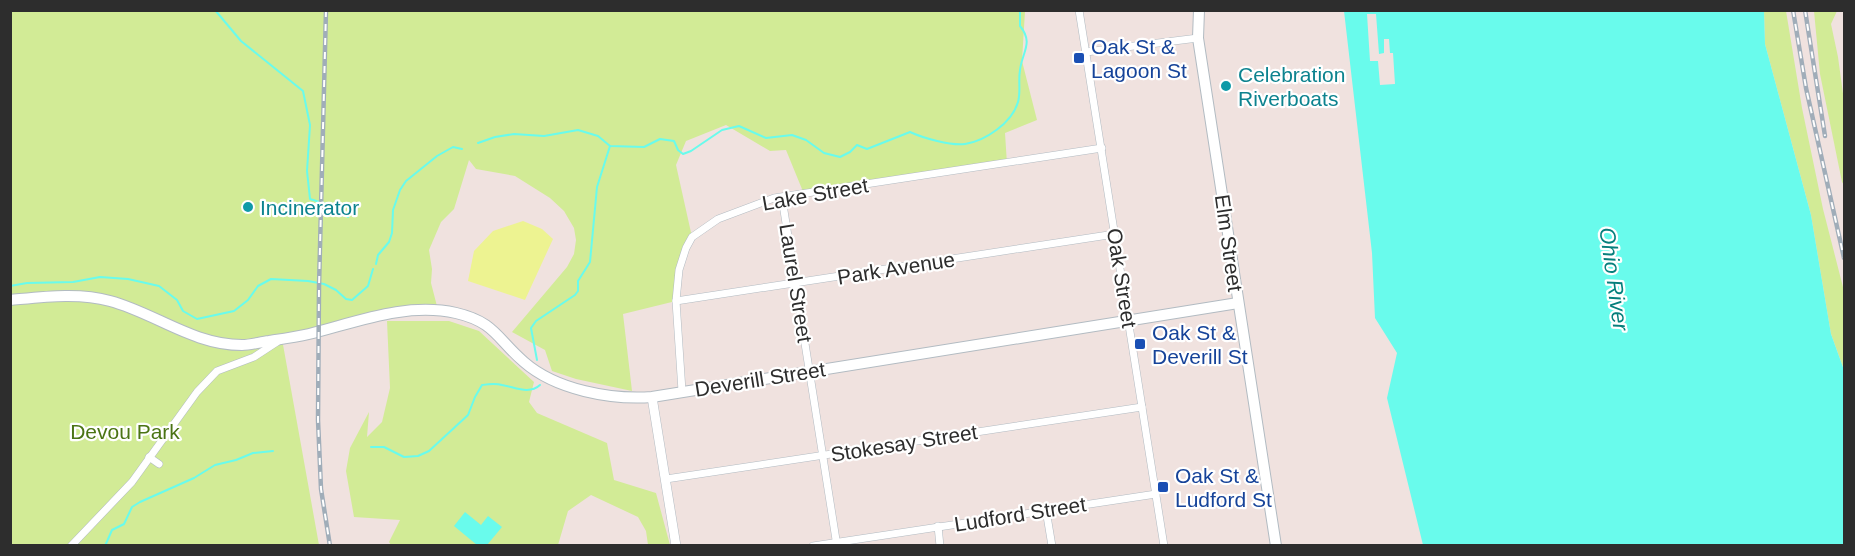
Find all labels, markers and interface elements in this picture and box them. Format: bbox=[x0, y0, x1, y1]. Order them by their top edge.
place label: Oak St & Lagoon St bbox=[1091, 35, 1187, 82]
marker: Oak St & Lagoon St bbox=[1072, 51, 1086, 65]
place label: Celebration Riverboats bbox=[1238, 63, 1345, 110]
marker: Celebration Riverboats bbox=[1219, 79, 1233, 93]
street label: Lake Street bbox=[760, 173, 870, 215]
street label: Elm Street bbox=[1211, 193, 1247, 293]
place label: Incinerator bbox=[260, 196, 359, 219]
marker: Incinerator bbox=[241, 200, 255, 214]
street label: Laurel Street bbox=[775, 222, 817, 344]
water label: Ohio River bbox=[1594, 226, 1634, 334]
street label: Oak Street bbox=[1103, 227, 1141, 330]
street label: Park Avenue bbox=[836, 247, 956, 289]
place label: Oak St & Deverill St bbox=[1152, 321, 1248, 368]
marker: Oak St & Deverill St bbox=[1133, 337, 1147, 351]
street label: Deverill Street bbox=[693, 357, 827, 401]
park label: Devou Park bbox=[70, 420, 180, 443]
street label: Stokesay Street bbox=[829, 420, 979, 466]
place label: Oak St & Ludford St bbox=[1175, 464, 1272, 511]
marker: Oak St & Ludford St bbox=[1156, 480, 1170, 494]
street label: Ludford Street bbox=[952, 492, 1088, 536]

